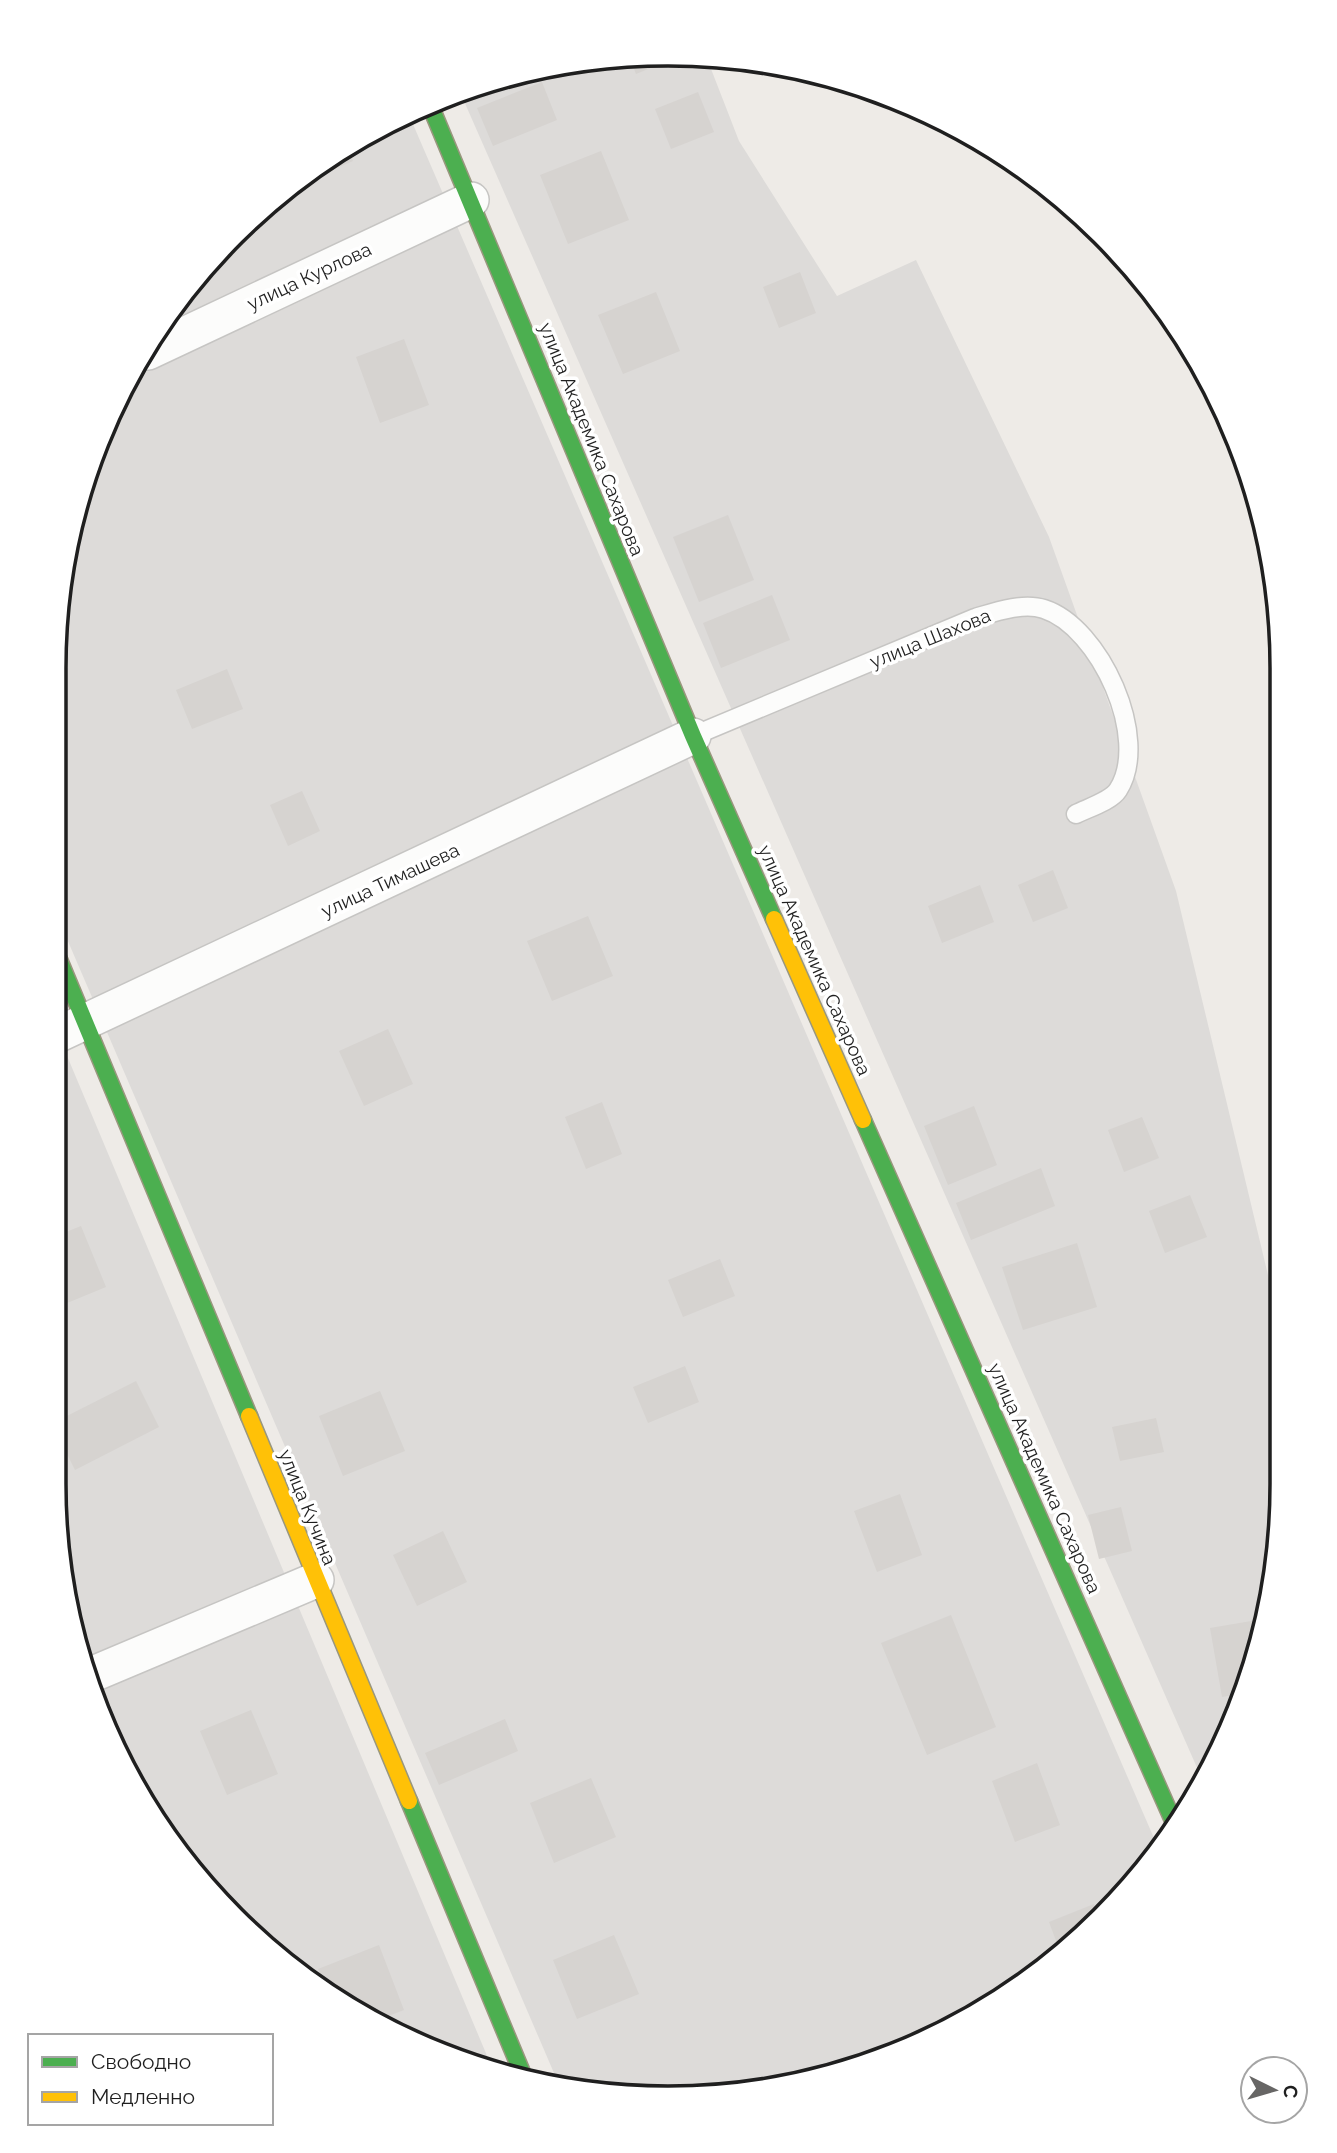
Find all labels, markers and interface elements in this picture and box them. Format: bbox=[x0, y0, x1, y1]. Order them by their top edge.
street label: улица Курлова bbox=[243, 238, 375, 314]
street label: улица Академика Сахарова bbox=[535, 319, 649, 559]
street label: улица Шахова bbox=[866, 604, 994, 672]
street label: улица Тимашева bbox=[317, 838, 463, 922]
street label: улица Академика Сахарова bbox=[754, 841, 876, 1079]
street label: улица Академика Сахарова bbox=[984, 1359, 1106, 1597]
street label: улица Кучина bbox=[275, 1446, 341, 1568]
legend bbox=[28, 2034, 273, 2125]
text: Свободно bbox=[91, 2049, 191, 2074]
north arrow bbox=[1239, 2055, 1309, 2125]
text: Медленно bbox=[91, 2084, 195, 2109]
text: С bbox=[1279, 2084, 1302, 2099]

